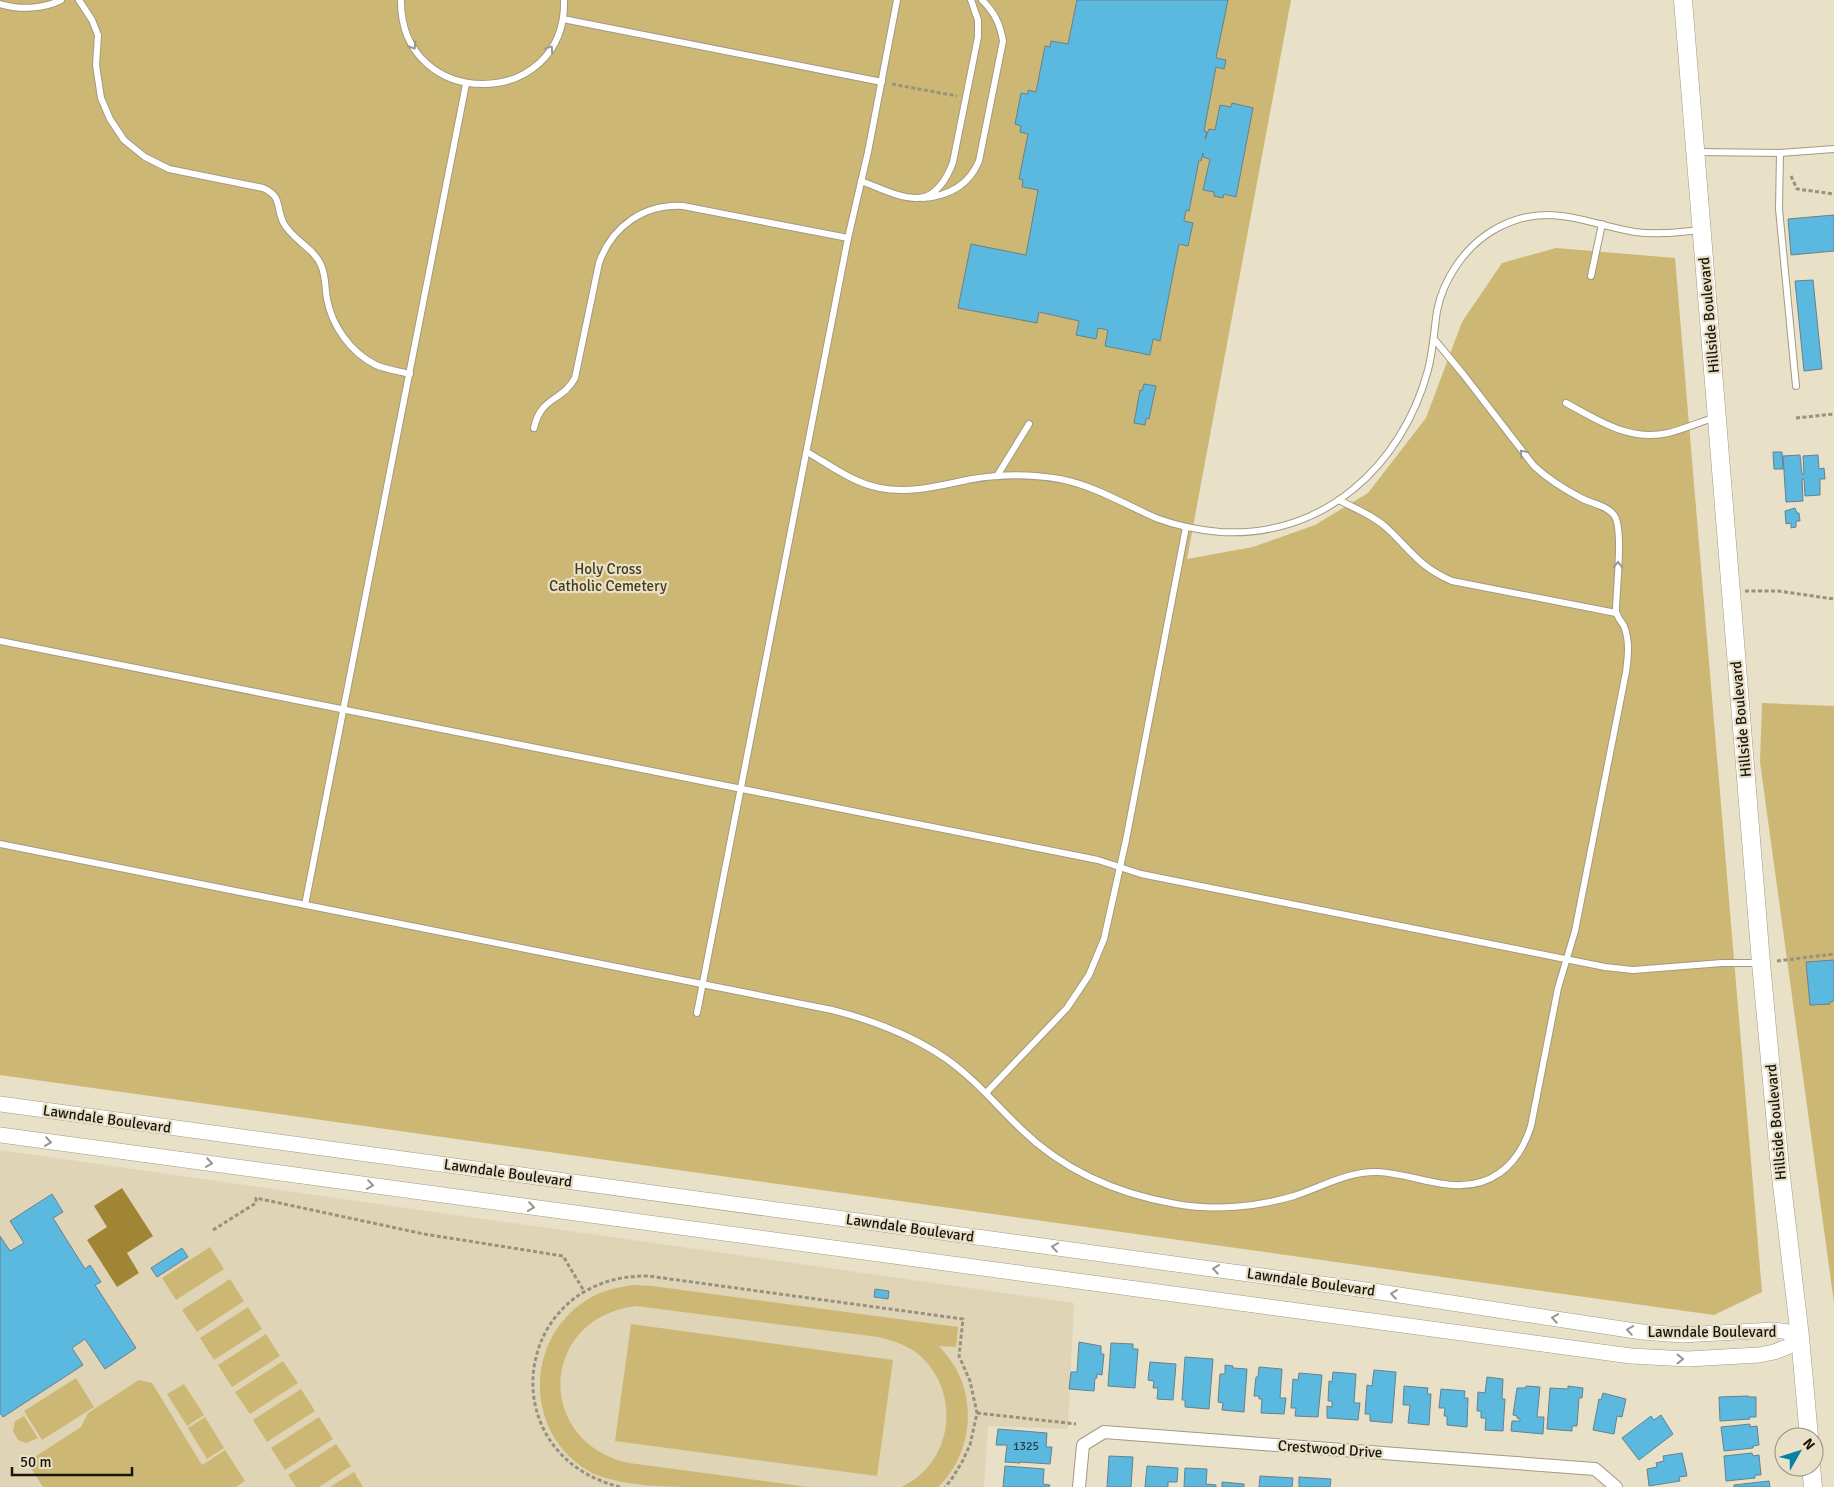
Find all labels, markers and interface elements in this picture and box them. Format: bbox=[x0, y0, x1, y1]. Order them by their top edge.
one-way arrow bbox=[407, 41, 417, 50]
one-way arrow bbox=[543, 45, 553, 54]
street label: Hillside Boulevard bbox=[1695, 256, 1723, 374]
one-way arrow bbox=[1520, 450, 1529, 459]
park label: Holy Cross Catholic Cemetery bbox=[549, 560, 667, 595]
one-way arrow bbox=[1613, 560, 1623, 568]
street label: Hillside Boulevard bbox=[1727, 660, 1755, 778]
street label: Hillside Boulevard bbox=[1762, 1063, 1790, 1181]
street label: Lawndale Boulevard bbox=[42, 1101, 172, 1137]
one-way arrow bbox=[44, 1136, 53, 1146]
street label: Lawndale Boulevard bbox=[443, 1155, 573, 1191]
one-way arrow bbox=[205, 1158, 214, 1168]
one-way arrow bbox=[367, 1179, 375, 1190]
one-way arrow bbox=[528, 1201, 536, 1212]
street label: Lawndale Boulevard bbox=[845, 1210, 975, 1246]
one-way arrow bbox=[1051, 1243, 1059, 1253]
one-way arrow bbox=[1212, 1264, 1220, 1275]
street label: Lawndale Boulevard bbox=[1246, 1264, 1376, 1300]
one-way arrow bbox=[1390, 1289, 1399, 1299]
one-way arrow bbox=[1551, 1313, 1559, 1323]
street label: Lawndale Boulevard bbox=[1647, 1323, 1777, 1341]
one-way arrow bbox=[1626, 1325, 1634, 1336]
one-way arrow bbox=[1676, 1354, 1684, 1364]
north arrow bbox=[1774, 1427, 1824, 1477]
text: N bbox=[1799, 1435, 1818, 1453]
street label: Crestwood Drive bbox=[1277, 1436, 1383, 1462]
house number: 1325 bbox=[1013, 1439, 1039, 1454]
scale bar bbox=[12, 1444, 132, 1476]
text: 50 m bbox=[20, 1453, 51, 1471]

